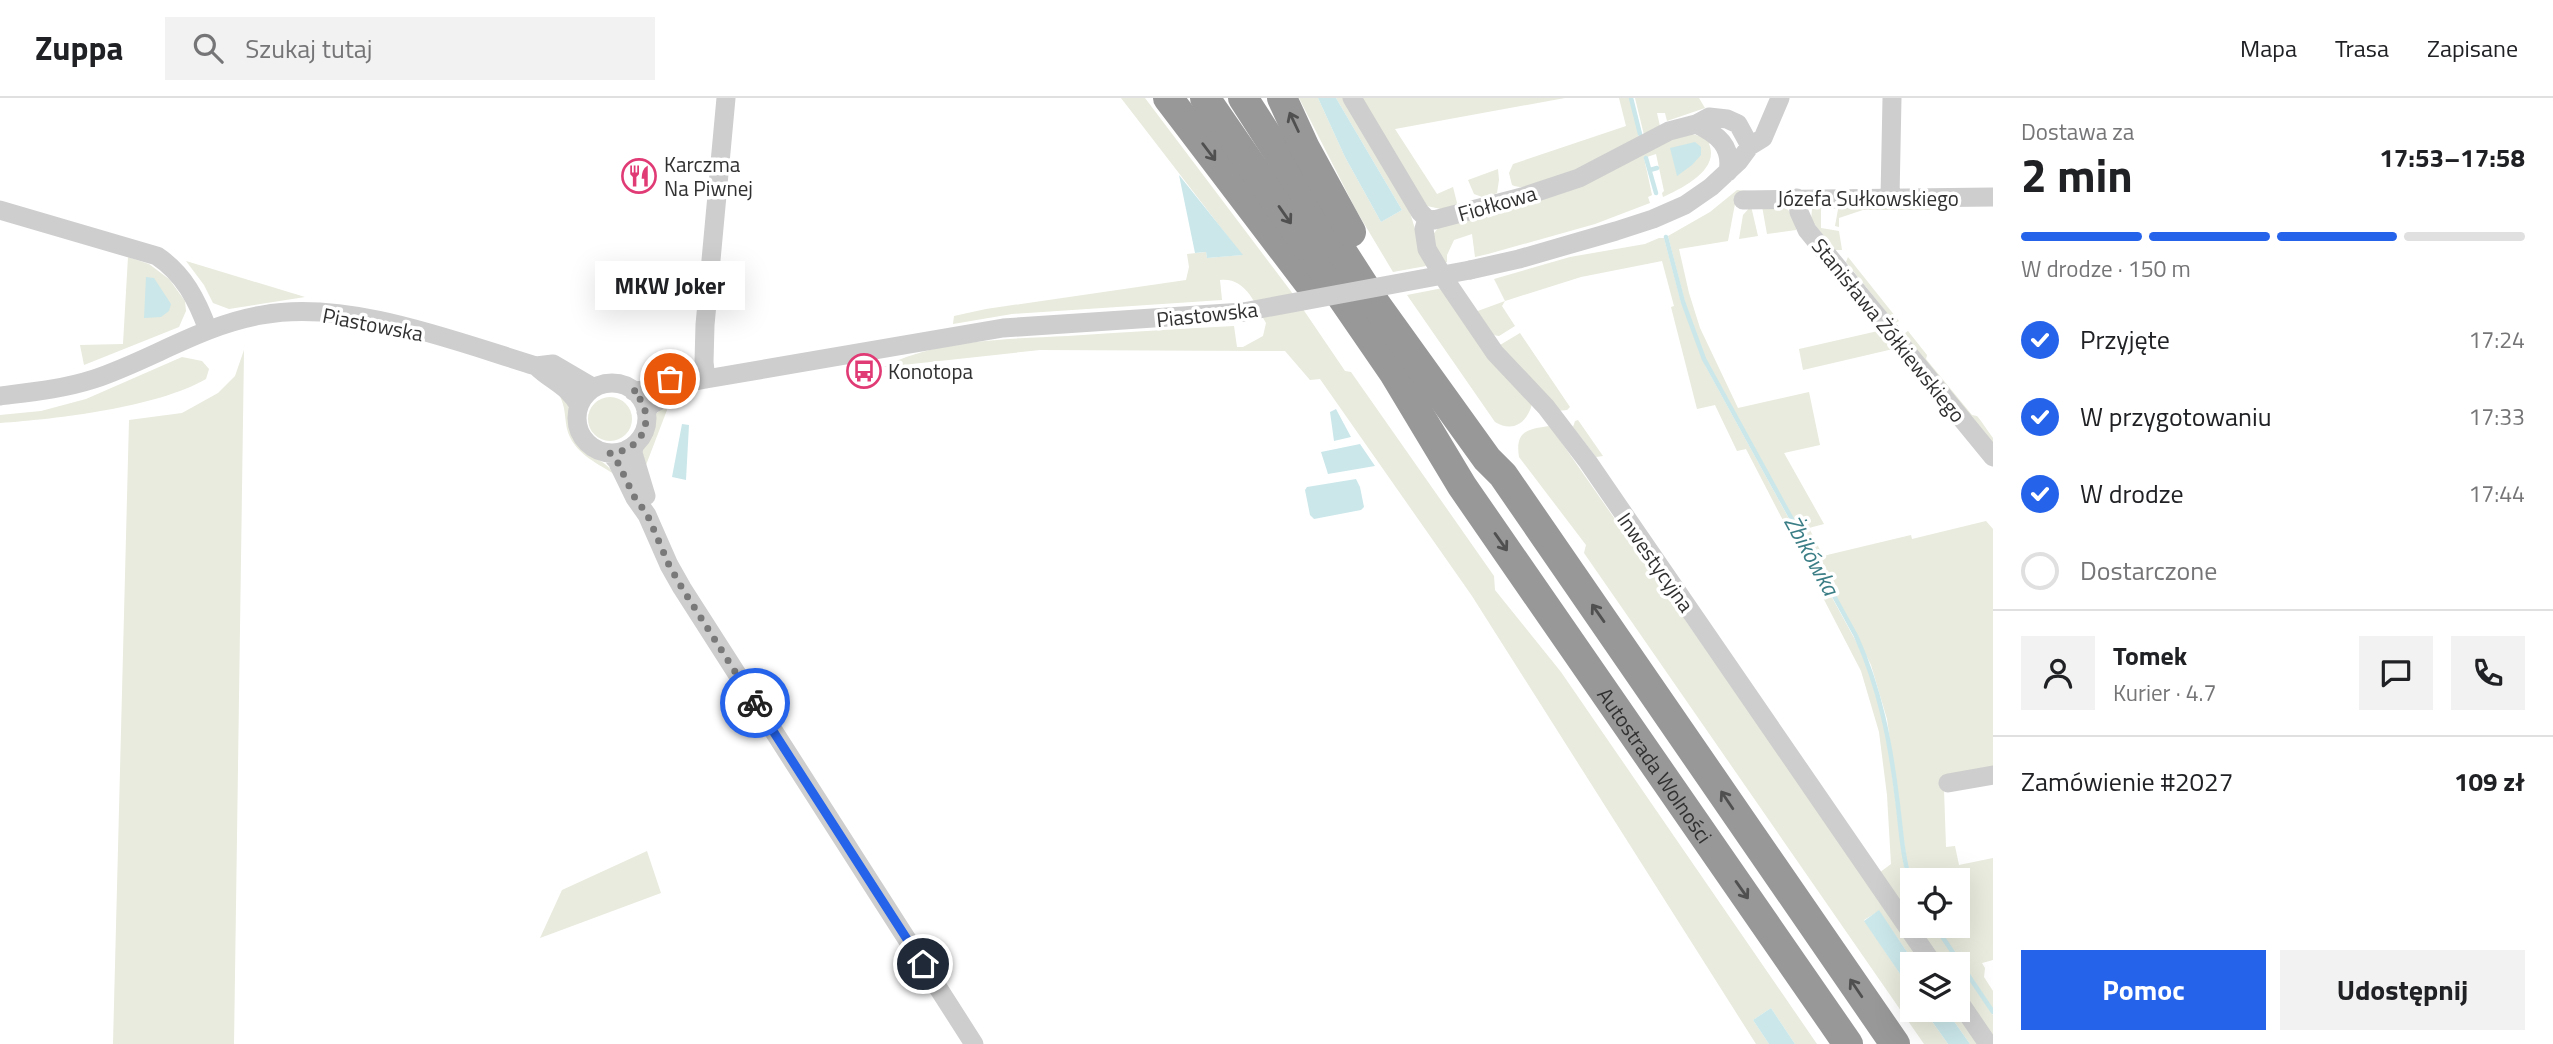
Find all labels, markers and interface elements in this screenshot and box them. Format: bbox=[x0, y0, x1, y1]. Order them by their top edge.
search box bbox=[165, 17, 655, 80]
text: Zuppa bbox=[35, 23, 123, 73]
icon: search bbox=[189, 29, 227, 67]
text: Szukaj tutaj bbox=[245, 29, 373, 68]
text: Mapa bbox=[2240, 30, 2297, 66]
text: Trasa bbox=[2335, 30, 2389, 66]
text: Zapisane bbox=[2427, 30, 2518, 66]
one-way arrow bbox=[1286, 112, 1300, 133]
text: Dostawa za bbox=[2021, 114, 2134, 149]
text: 17:53–17:58 bbox=[2379, 138, 2525, 177]
text: 2 min bbox=[2021, 140, 2133, 210]
one-way arrow bbox=[1202, 143, 1217, 161]
place label: Karczma Na Piwnej bbox=[664, 148, 753, 204]
restaurant icon: Karczma Na Piwnej bbox=[620, 157, 658, 195]
street label: Fiołkowa bbox=[1454, 176, 1541, 229]
street label: Józefa Sułkowskiego bbox=[1777, 182, 1959, 214]
one-way arrow bbox=[1278, 205, 1292, 224]
street label: Stanisława Żółkiewskiego bbox=[1804, 231, 1974, 429]
text: W drodze · 150 m bbox=[2021, 251, 2191, 286]
callout: MKW Joker bbox=[595, 260, 745, 309]
text: MKW Joker bbox=[615, 268, 725, 303]
street label: Piastowska bbox=[1155, 293, 1260, 335]
street label: Piastowska bbox=[320, 299, 427, 350]
text: Przyjęte bbox=[2080, 320, 2170, 359]
icon: check bbox=[2021, 321, 2059, 359]
text: 17:24 bbox=[2468, 322, 2525, 357]
pin bbox=[640, 349, 700, 409]
bus stop icon: Konotopa bbox=[845, 352, 883, 390]
place label: Konotopa bbox=[888, 355, 974, 387]
icon: bag bbox=[651, 360, 689, 398]
text: W przygotowaniu bbox=[2080, 397, 2271, 436]
icon: check bbox=[2021, 398, 2059, 436]
text: 17:33 bbox=[2468, 399, 2525, 434]
text: W drodze bbox=[2080, 474, 2184, 513]
icon: check bbox=[2021, 475, 2059, 513]
text: 17:44 bbox=[2468, 476, 2525, 511]
street label: Inwestycyjna bbox=[1610, 505, 1703, 619]
water label: Żbikówka bbox=[1776, 509, 1849, 603]
one-way arrow bbox=[1494, 532, 1508, 551]
text: Dostarczone bbox=[2080, 551, 2217, 590]
one-way arrow bbox=[1591, 604, 1605, 623]
button: person bbox=[2021, 636, 2095, 710]
text: Tomek bbox=[2113, 636, 2187, 675]
button: chat bbox=[2359, 636, 2433, 710]
button: phone bbox=[2451, 636, 2525, 710]
courier bbox=[720, 668, 790, 738]
text: Kurier · 4.7 bbox=[2113, 675, 2216, 710]
street label: Autostrada Wolności bbox=[1590, 681, 1720, 850]
icon: bike bbox=[736, 684, 774, 722]
text: Zamówienie #2027 bbox=[2021, 762, 2233, 801]
text: 109 zł bbox=[2454, 762, 2525, 801]
one-way arrow bbox=[1720, 791, 1734, 811]
map controls bbox=[1900, 868, 1970, 1022]
button: locate bbox=[1900, 868, 1970, 938]
one-way arrow bbox=[1735, 880, 1749, 899]
pin bbox=[893, 934, 953, 994]
icon: home bbox=[904, 945, 942, 983]
button: Pomoc bbox=[2021, 950, 2266, 1030]
button: Udostępnij bbox=[2280, 950, 2525, 1030]
button: layers bbox=[1900, 952, 1970, 1022]
one-way arrow bbox=[1849, 979, 1863, 998]

